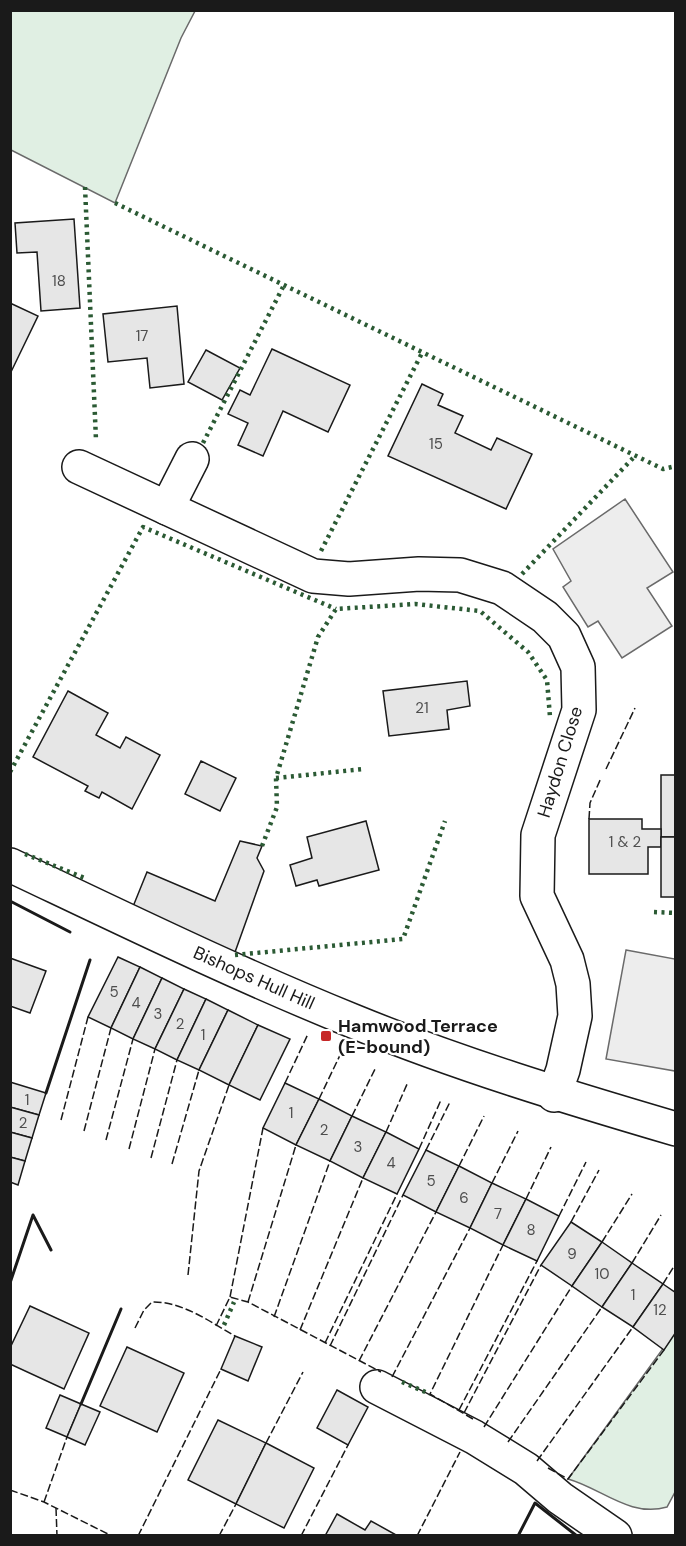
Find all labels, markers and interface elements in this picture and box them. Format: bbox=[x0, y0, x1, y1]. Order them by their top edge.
house number: 18 bbox=[52, 271, 66, 291]
house number: 17 bbox=[136, 326, 148, 346]
house number: 15 bbox=[429, 434, 443, 454]
house number: 21 bbox=[415, 698, 429, 718]
street label: Haydon Close bbox=[532, 704, 588, 820]
house number: 1 & 2 bbox=[609, 832, 641, 852]
street label: Bishops Hull Hill bbox=[190, 941, 318, 1015]
house number: 5 bbox=[109, 982, 119, 1002]
house number: 4 bbox=[131, 993, 141, 1013]
house number: 3 bbox=[154, 1004, 162, 1024]
house number: 2 bbox=[176, 1014, 184, 1034]
place label: Hamwood Terrace (E-bound) bbox=[338, 1014, 498, 1059]
house number: 1 bbox=[201, 1025, 205, 1045]
marker: Hamwood Terrace (E-bound) bbox=[319, 1029, 333, 1043]
house number: 1 bbox=[25, 1090, 29, 1110]
house number: 1 bbox=[289, 1103, 293, 1123]
house number: 2 bbox=[19, 1113, 27, 1133]
house number: 2 bbox=[320, 1120, 328, 1140]
house number: 3 bbox=[354, 1137, 362, 1157]
house number: 4 bbox=[386, 1153, 396, 1173]
house number: 5 bbox=[426, 1171, 436, 1191]
house number: 6 bbox=[459, 1188, 469, 1208]
house number: 7 bbox=[494, 1204, 502, 1224]
house number: 8 bbox=[526, 1220, 536, 1240]
house number: 9 bbox=[567, 1244, 577, 1264]
house number: 10 bbox=[595, 1264, 609, 1284]
house number: 1 bbox=[631, 1285, 635, 1305]
house number: 12 bbox=[653, 1300, 667, 1320]

